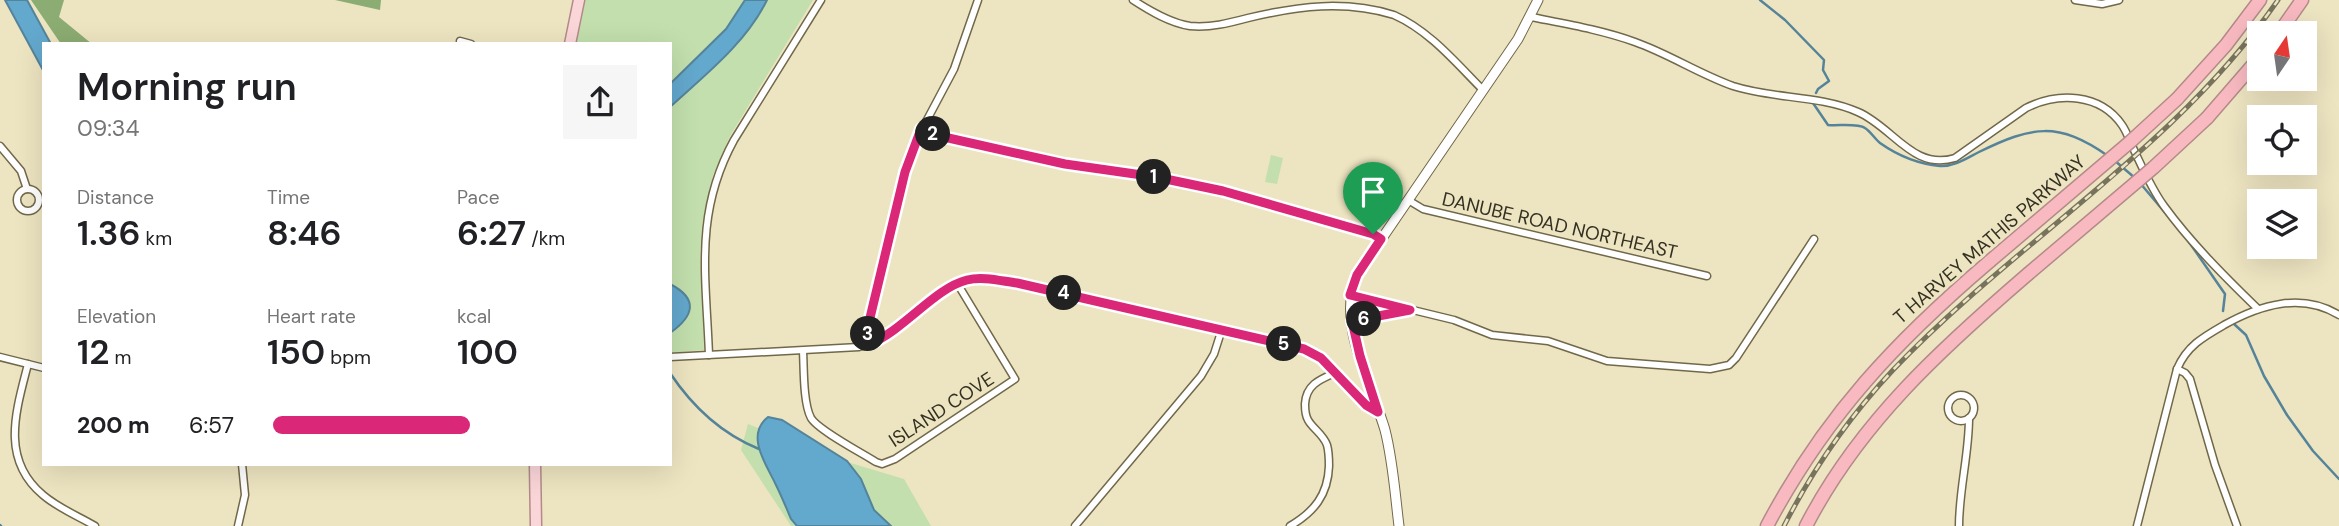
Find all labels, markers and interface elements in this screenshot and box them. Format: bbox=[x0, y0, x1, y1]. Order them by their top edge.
north arrow bbox=[2247, 21, 2317, 91]
map controls bbox=[2247, 21, 2317, 259]
text: Morning run bbox=[77, 62, 297, 112]
button: share bbox=[563, 65, 637, 139]
button: locate bbox=[2247, 105, 2317, 175]
text: 09:34 bbox=[77, 113, 139, 143]
pin: 2 bbox=[916, 116, 950, 152]
text: 2 bbox=[927, 121, 938, 146]
street label: T HARVEY MATHIS PARKWAY bbox=[1888, 149, 2091, 330]
pin: 1 bbox=[1136, 160, 1172, 194]
pin bbox=[1343, 162, 1403, 234]
text: 1 bbox=[1150, 164, 1157, 189]
icon: arrive bbox=[1354, 173, 1392, 211]
text: Distance bbox=[77, 185, 154, 210]
text: Time bbox=[267, 185, 310, 210]
text: Pace bbox=[457, 185, 500, 210]
street label: DANUBE ROAD NORTHEAST bbox=[1440, 186, 1680, 265]
button: layers bbox=[2247, 189, 2317, 259]
text: 1.36 bbox=[77, 210, 141, 256]
text: 8:46 bbox=[267, 210, 342, 256]
text: 6:27 bbox=[457, 210, 526, 256]
text: km bbox=[141, 226, 172, 251]
text: /km bbox=[526, 226, 565, 251]
pin: 4 bbox=[1046, 276, 1082, 310]
text: 4 bbox=[1057, 280, 1070, 305]
pin: 6 bbox=[1346, 302, 1382, 336]
text: Elevation bbox=[77, 304, 156, 329]
text: Heart rate bbox=[267, 304, 356, 329]
text: kcal bbox=[457, 304, 491, 329]
text: 6 bbox=[1357, 306, 1370, 331]
pin: 3 bbox=[850, 316, 886, 352]
text: 3 bbox=[862, 321, 873, 346]
pin: 5 bbox=[1266, 326, 1302, 362]
text: 12 bbox=[77, 329, 109, 375]
text: 150 bbox=[267, 329, 325, 375]
text: 100 bbox=[457, 329, 518, 375]
text: 5 bbox=[1278, 331, 1289, 356]
text: m bbox=[109, 345, 131, 370]
text: bpm bbox=[325, 345, 371, 370]
street label: ISLAND COVE bbox=[884, 366, 999, 453]
text: 200 m bbox=[77, 410, 150, 440]
text: 6:57 bbox=[189, 410, 234, 440]

